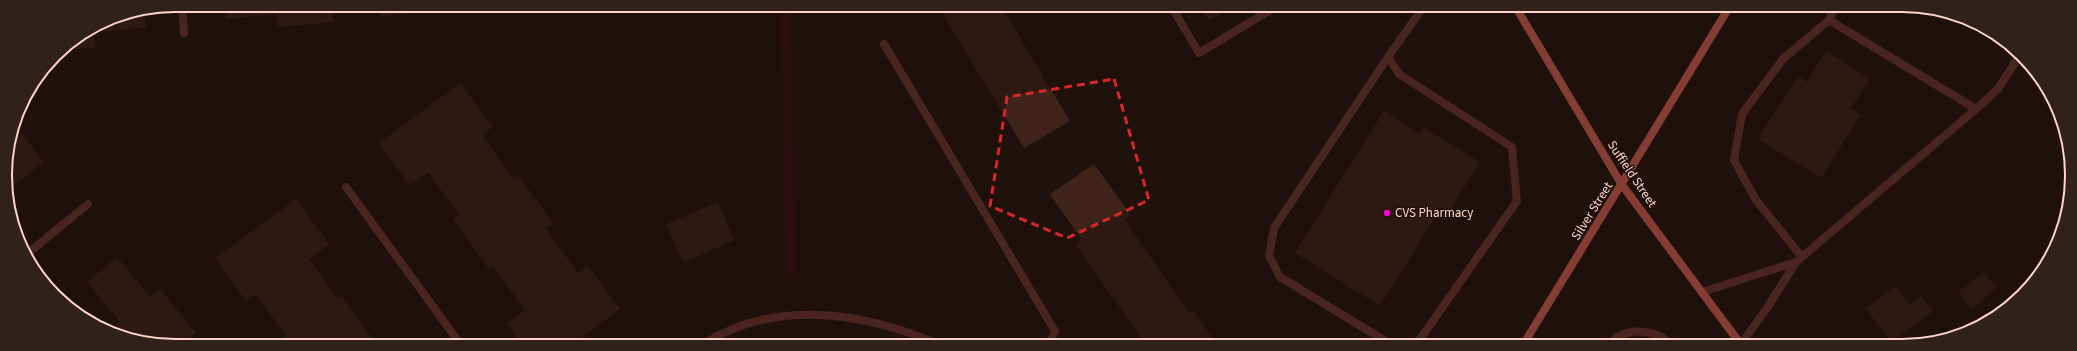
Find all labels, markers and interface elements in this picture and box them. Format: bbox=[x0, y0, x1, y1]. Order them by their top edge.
street label: Suffield Street bbox=[1603, 137, 1661, 211]
street label: Silver Street bbox=[1567, 178, 1617, 244]
place label: CVS Pharmacy bbox=[1395, 204, 1473, 222]
marker: CVS Pharmacy bbox=[1382, 208, 1392, 218]

